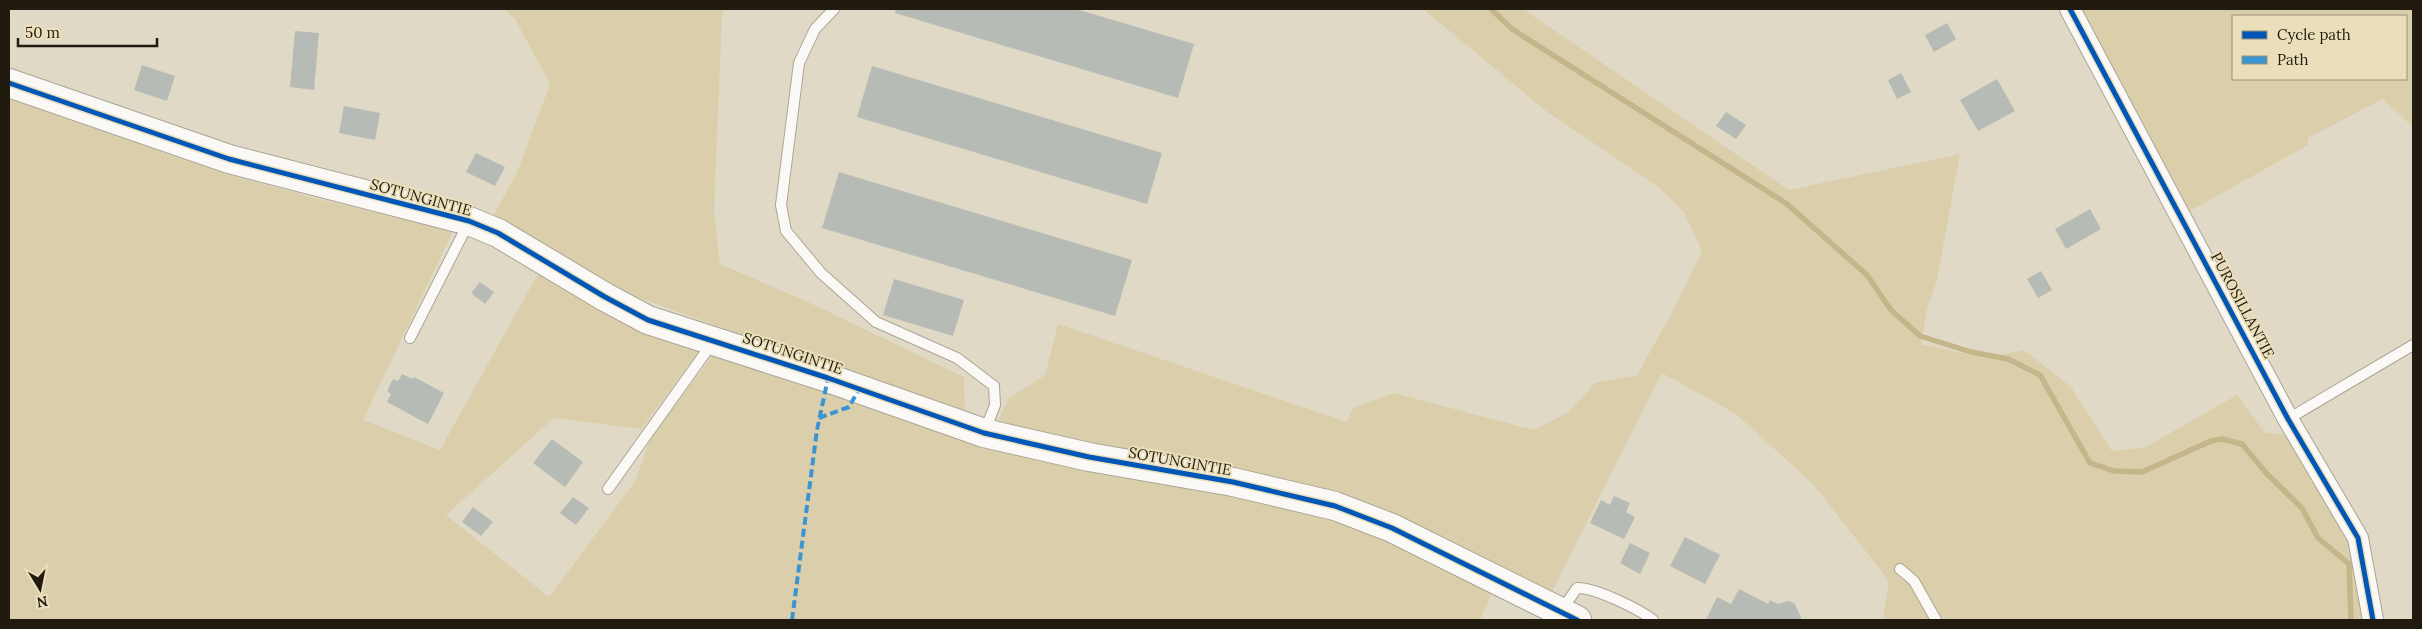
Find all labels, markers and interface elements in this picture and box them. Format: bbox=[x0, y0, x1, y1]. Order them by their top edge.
scale bar bbox=[18, 15, 156, 47]
legend bbox=[2232, 15, 2407, 80]
text: 50 m bbox=[25, 23, 60, 42]
text: Cycle path bbox=[2277, 25, 2351, 44]
text: Path bbox=[2277, 50, 2308, 69]
street label: SOTUNGINTIE bbox=[368, 174, 474, 220]
street label: PUROSILLANTIE bbox=[2207, 249, 2279, 361]
street label: SOTUNGINTIE bbox=[740, 328, 846, 378]
street label: SOTUNGINTIE bbox=[1127, 443, 1233, 479]
north arrow bbox=[15, 564, 65, 614]
text: N bbox=[35, 592, 49, 612]

